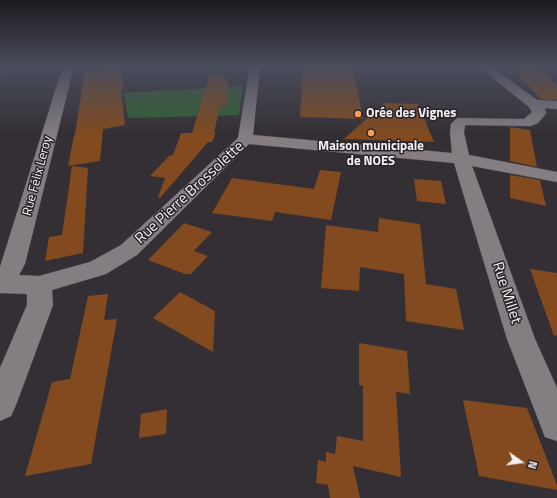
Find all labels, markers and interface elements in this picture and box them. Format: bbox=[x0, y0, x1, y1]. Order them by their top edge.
place label: Orée des Vignes bbox=[366, 106, 456, 122]
marker: Orée des Vignes bbox=[353, 109, 363, 119]
marker: Maison municipale de NOES bbox=[366, 128, 376, 138]
street label: Rue Félix Leroy bbox=[20, 134, 56, 218]
street label: Rue Pierre Brossolette bbox=[132, 138, 248, 248]
place label: Maison municipale de NOES bbox=[318, 139, 424, 170]
street label: Rue Millet bbox=[488, 260, 524, 326]
north arrow bbox=[501, 442, 541, 482]
text: N bbox=[524, 459, 541, 471]

